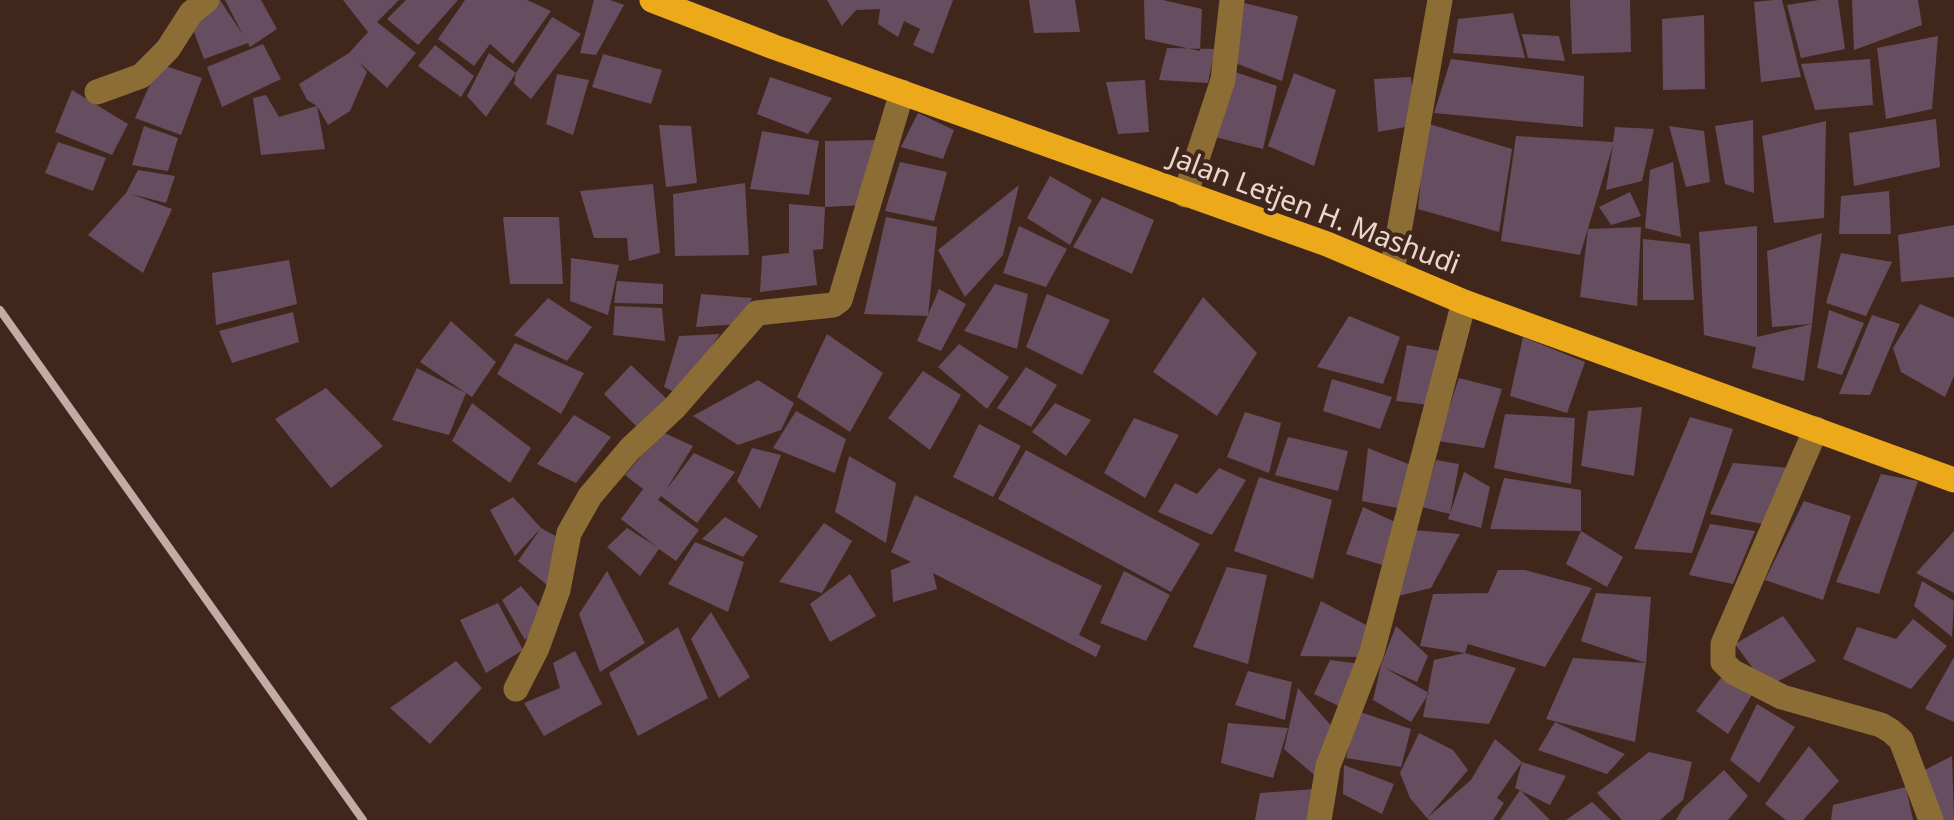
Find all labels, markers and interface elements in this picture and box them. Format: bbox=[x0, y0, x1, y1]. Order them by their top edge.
street label: Jalan Letjen H. Mashudi bbox=[1164, 141, 1464, 283]

